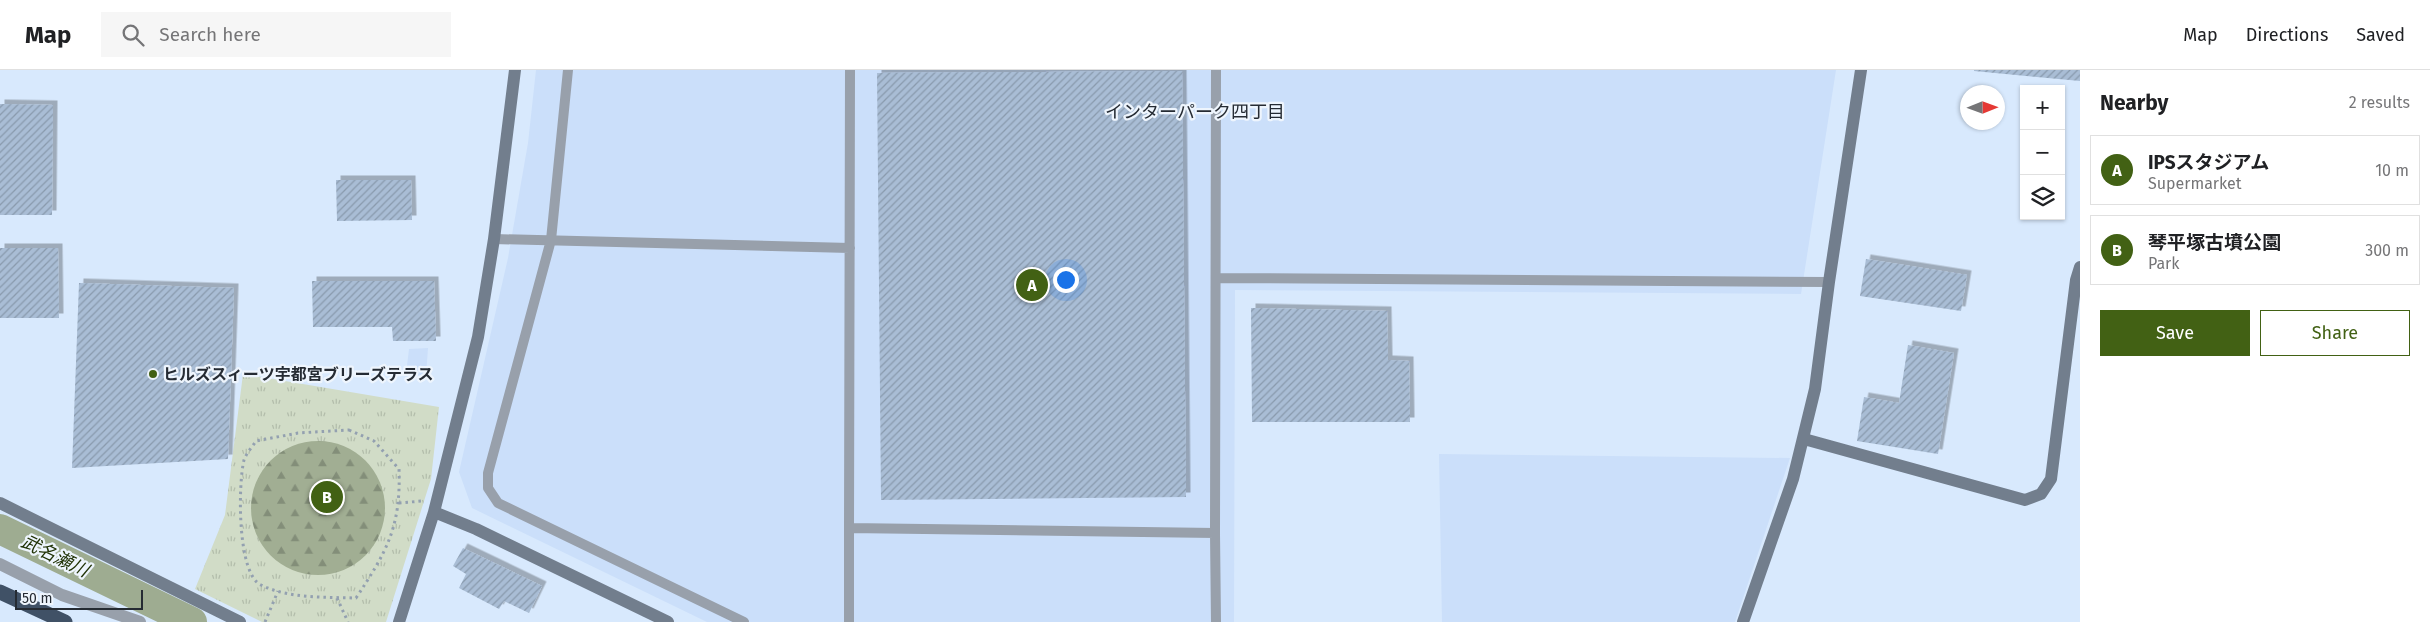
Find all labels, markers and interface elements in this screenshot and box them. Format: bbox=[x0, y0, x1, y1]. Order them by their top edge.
search box bbox=[101, 12, 451, 57]
text: Map bbox=[25, 21, 71, 49]
icon: search bbox=[119, 21, 147, 49]
text: Search here bbox=[159, 23, 261, 46]
text: Map bbox=[2183, 24, 2218, 46]
text: Directions bbox=[2246, 24, 2328, 46]
text: Saved bbox=[2356, 24, 2405, 46]
north arrow bbox=[1960, 85, 2005, 130]
map controls bbox=[2020, 85, 2065, 220]
button: + bbox=[2020, 85, 2065, 130]
text: Nearby bbox=[2100, 90, 2168, 116]
text: 2 results bbox=[2349, 93, 2410, 112]
district label: インターパーク四丁目 bbox=[1105, 101, 1285, 123]
button: − bbox=[2020, 130, 2065, 175]
text: IPSスタジアム bbox=[2148, 151, 2269, 174]
text: A bbox=[2112, 161, 2122, 180]
text: 10 m bbox=[2375, 161, 2409, 180]
text: Supermarket bbox=[2148, 174, 2242, 193]
button: layers bbox=[2020, 175, 2065, 220]
text: 琴平塚古墳公園 bbox=[2148, 231, 2281, 254]
text: B bbox=[2112, 241, 2122, 260]
text: 300 m bbox=[2365, 241, 2409, 260]
text: Park bbox=[2148, 254, 2180, 273]
pin: A bbox=[1016, 266, 1048, 304]
your location bbox=[1053, 267, 1079, 293]
button: Save bbox=[2100, 310, 2250, 356]
button: Share bbox=[2260, 310, 2410, 356]
place label: ヒルズスィーツ宇都宮ブリーズテラス bbox=[163, 365, 434, 384]
marker: ヒルズスィーツ宇都宮ブリーズテラス bbox=[147, 368, 159, 380]
pin: B bbox=[311, 478, 343, 516]
water label: 武名瀬川 bbox=[18, 530, 94, 583]
scale bar bbox=[15, 587, 142, 610]
text: 50 m bbox=[22, 590, 53, 607]

